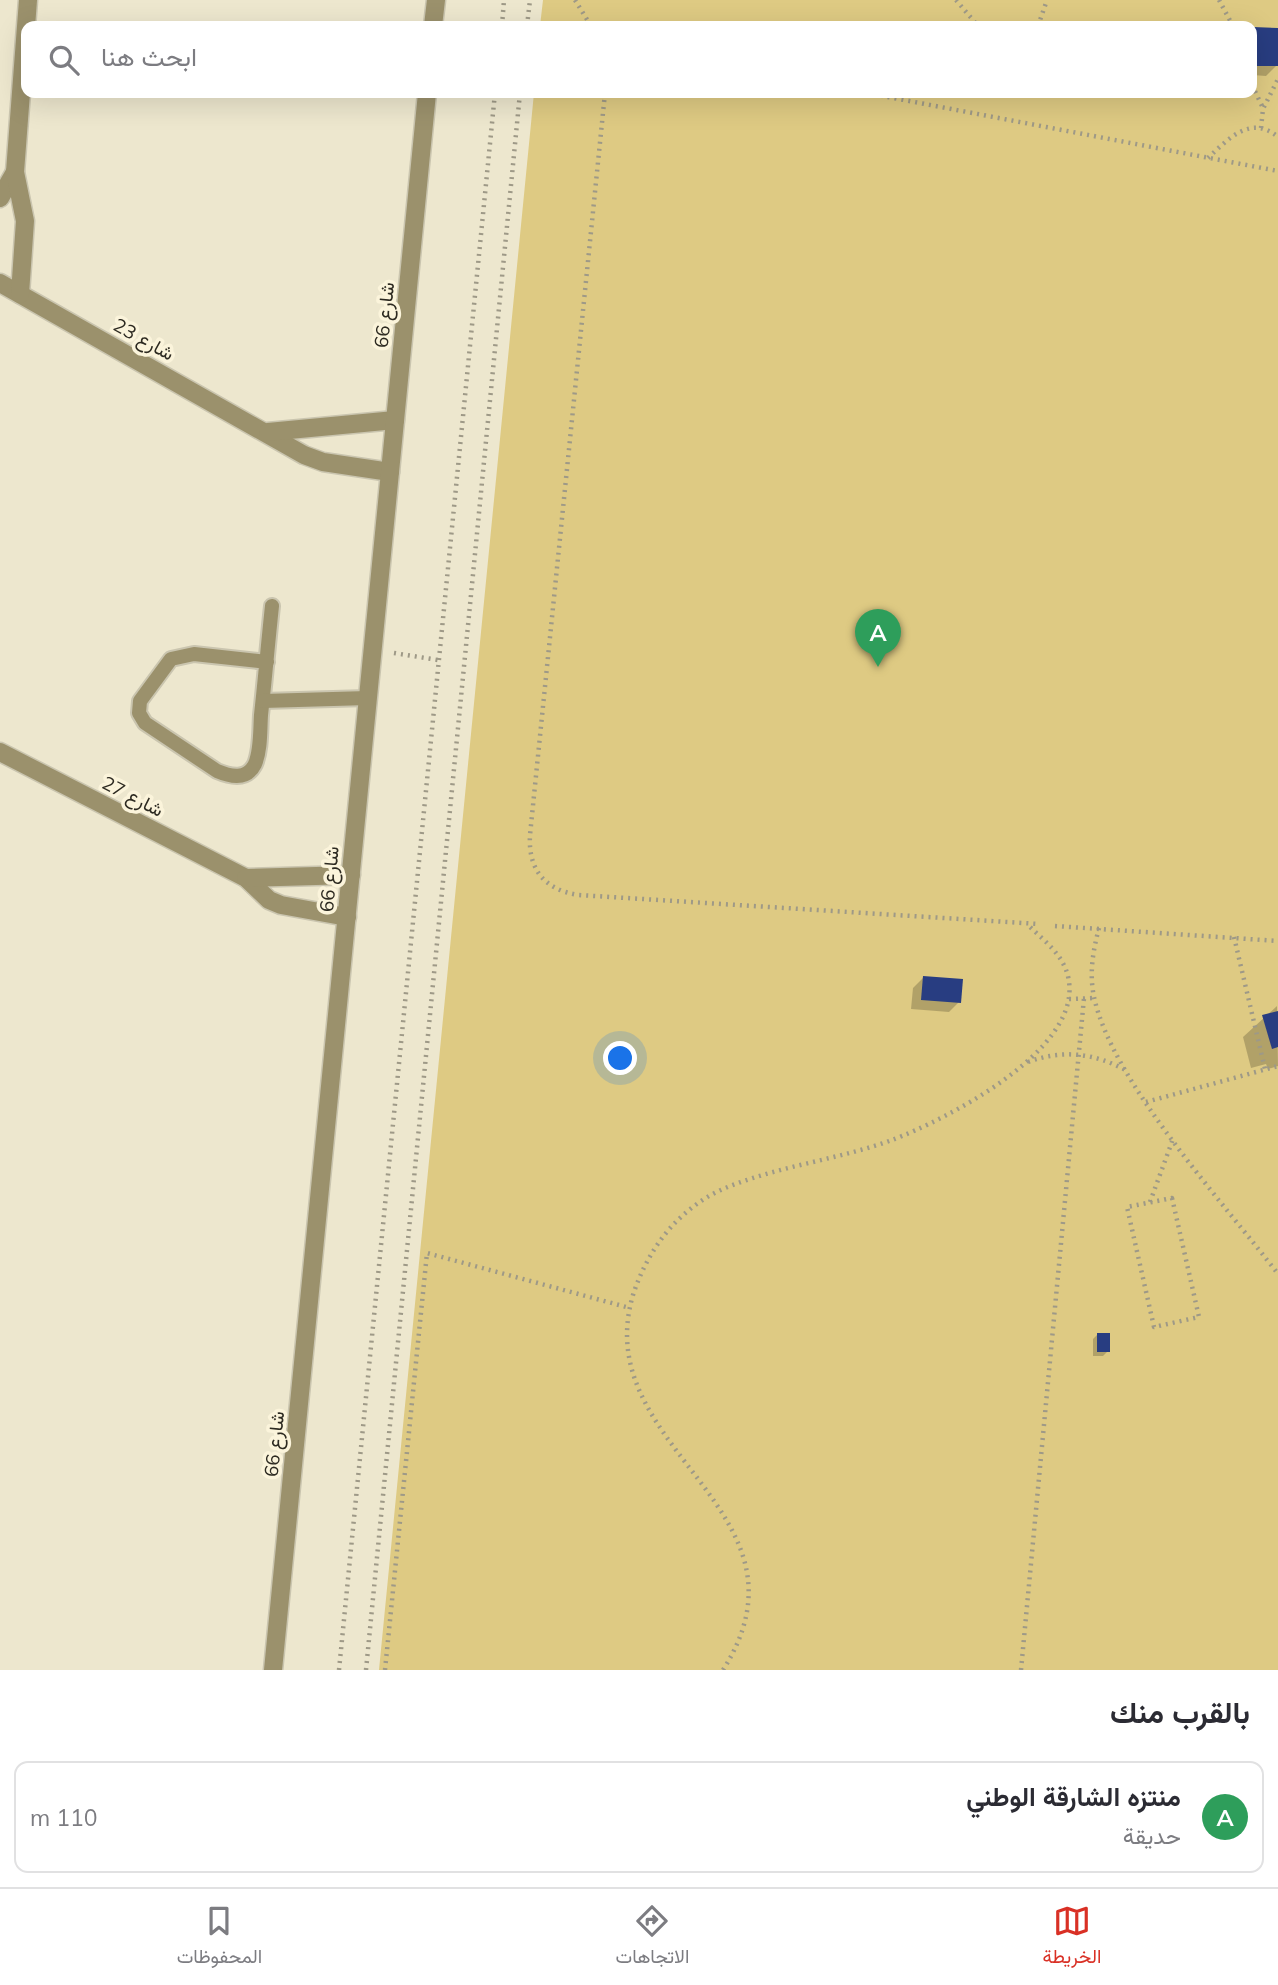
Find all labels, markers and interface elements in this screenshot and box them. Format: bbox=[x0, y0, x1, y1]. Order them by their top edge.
search box bbox=[21, 21, 1257, 98]
text: ابحث هنا bbox=[101, 40, 197, 73]
icon: search bbox=[45, 41, 83, 79]
street label: شارع 66 bbox=[369, 281, 400, 349]
street label: شارع 23 bbox=[109, 313, 179, 366]
pin: A bbox=[855, 609, 901, 667]
street label: شارع 27 bbox=[98, 770, 168, 823]
street label: شارع 66 bbox=[314, 845, 345, 913]
your location bbox=[603, 1041, 637, 1075]
street label: شارع 66 bbox=[259, 1410, 290, 1478]
text: بالقرب منك bbox=[1110, 1693, 1250, 1731]
text: منتزه الشارقة الوطني bbox=[966, 1780, 1181, 1813]
text: 110 m bbox=[30, 1803, 98, 1832]
text: A bbox=[1216, 1803, 1234, 1832]
text: حديقة bbox=[1123, 1821, 1181, 1850]
tab: المحفوظات bbox=[177, 1902, 262, 1973]
tab: الاتجاهات bbox=[616, 1902, 689, 1973]
tab: الخريطة bbox=[1043, 1902, 1101, 1973]

